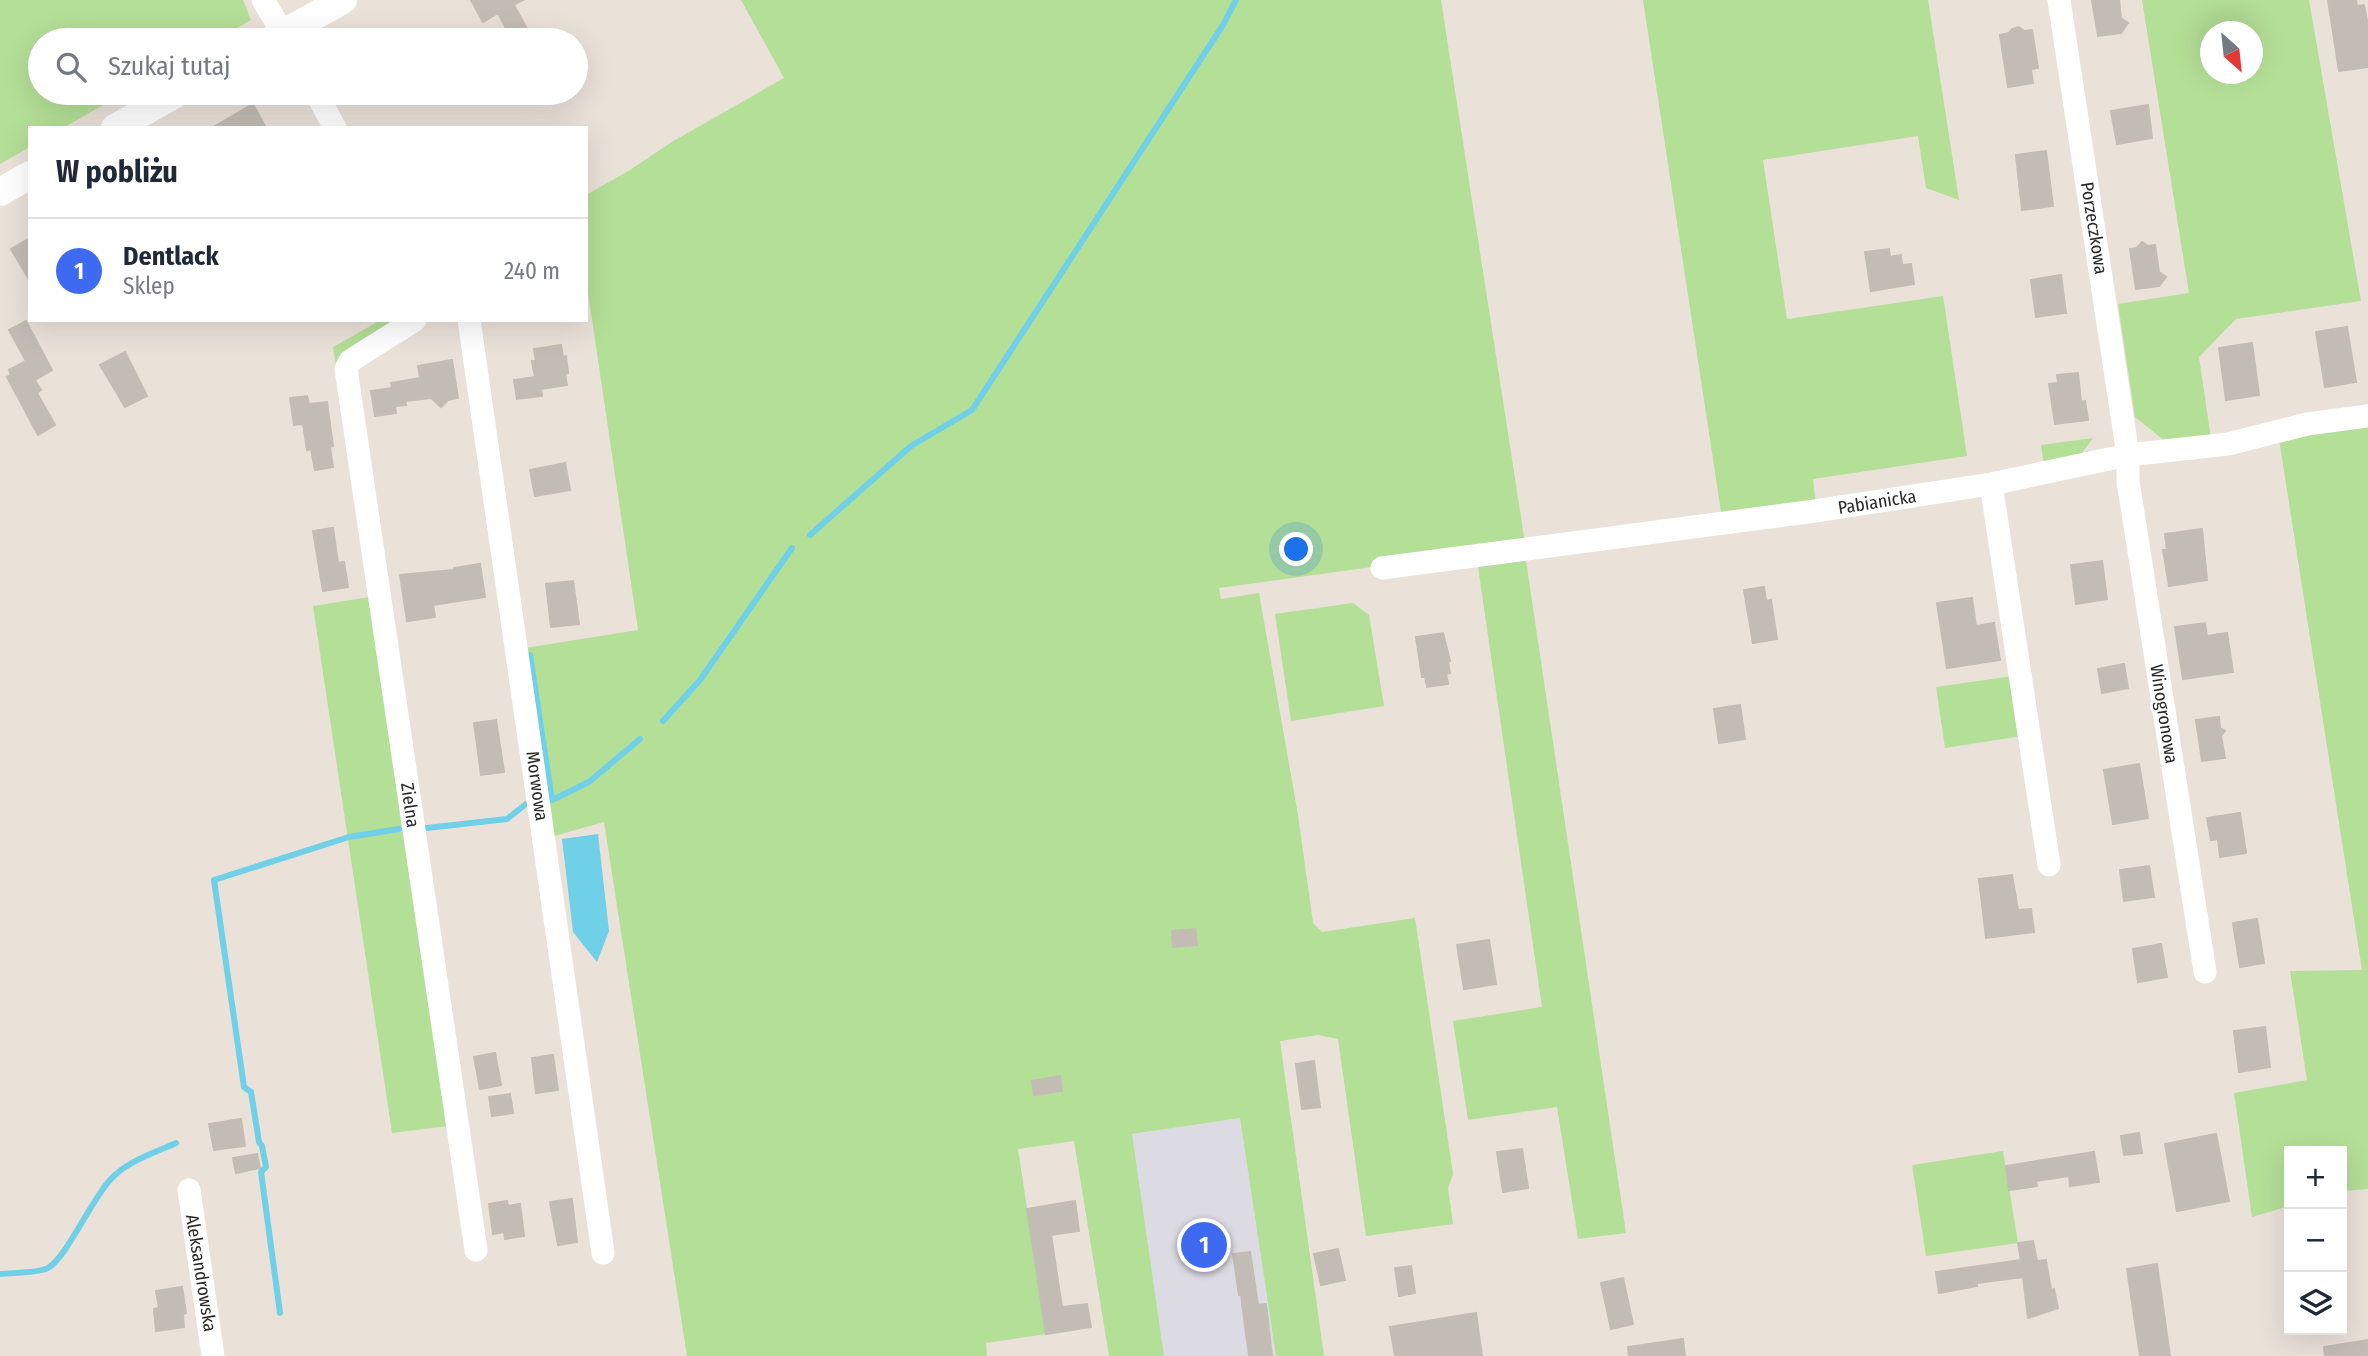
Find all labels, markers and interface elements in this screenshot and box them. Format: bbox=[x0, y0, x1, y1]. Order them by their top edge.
north arrow bbox=[2200, 21, 2263, 84]
search box bbox=[28, 28, 588, 105]
icon: search bbox=[52, 48, 90, 86]
text: Szukaj tutaj bbox=[108, 51, 231, 82]
text: W pobliżu bbox=[56, 154, 178, 190]
street label: Porzeczkowa bbox=[2076, 180, 2112, 276]
text: Dentlack bbox=[123, 241, 219, 272]
text: 1 bbox=[74, 257, 84, 285]
text: 240 m bbox=[504, 257, 560, 285]
text: Sklep bbox=[123, 272, 175, 300]
street label: Pabianicka bbox=[1836, 485, 1918, 519]
your location bbox=[1279, 532, 1313, 566]
street label: Winogronowa bbox=[2145, 663, 2183, 765]
street label: Morwowa bbox=[521, 750, 553, 822]
street label: Zielna bbox=[396, 781, 424, 829]
map controls bbox=[2284, 1146, 2347, 1335]
button: + bbox=[2284, 1146, 2347, 1209]
button: − bbox=[2284, 1209, 2347, 1272]
street label: Aleksandrowska bbox=[181, 1213, 221, 1333]
pin: 1 bbox=[1181, 1219, 1227, 1271]
button: layers bbox=[2284, 1272, 2347, 1335]

